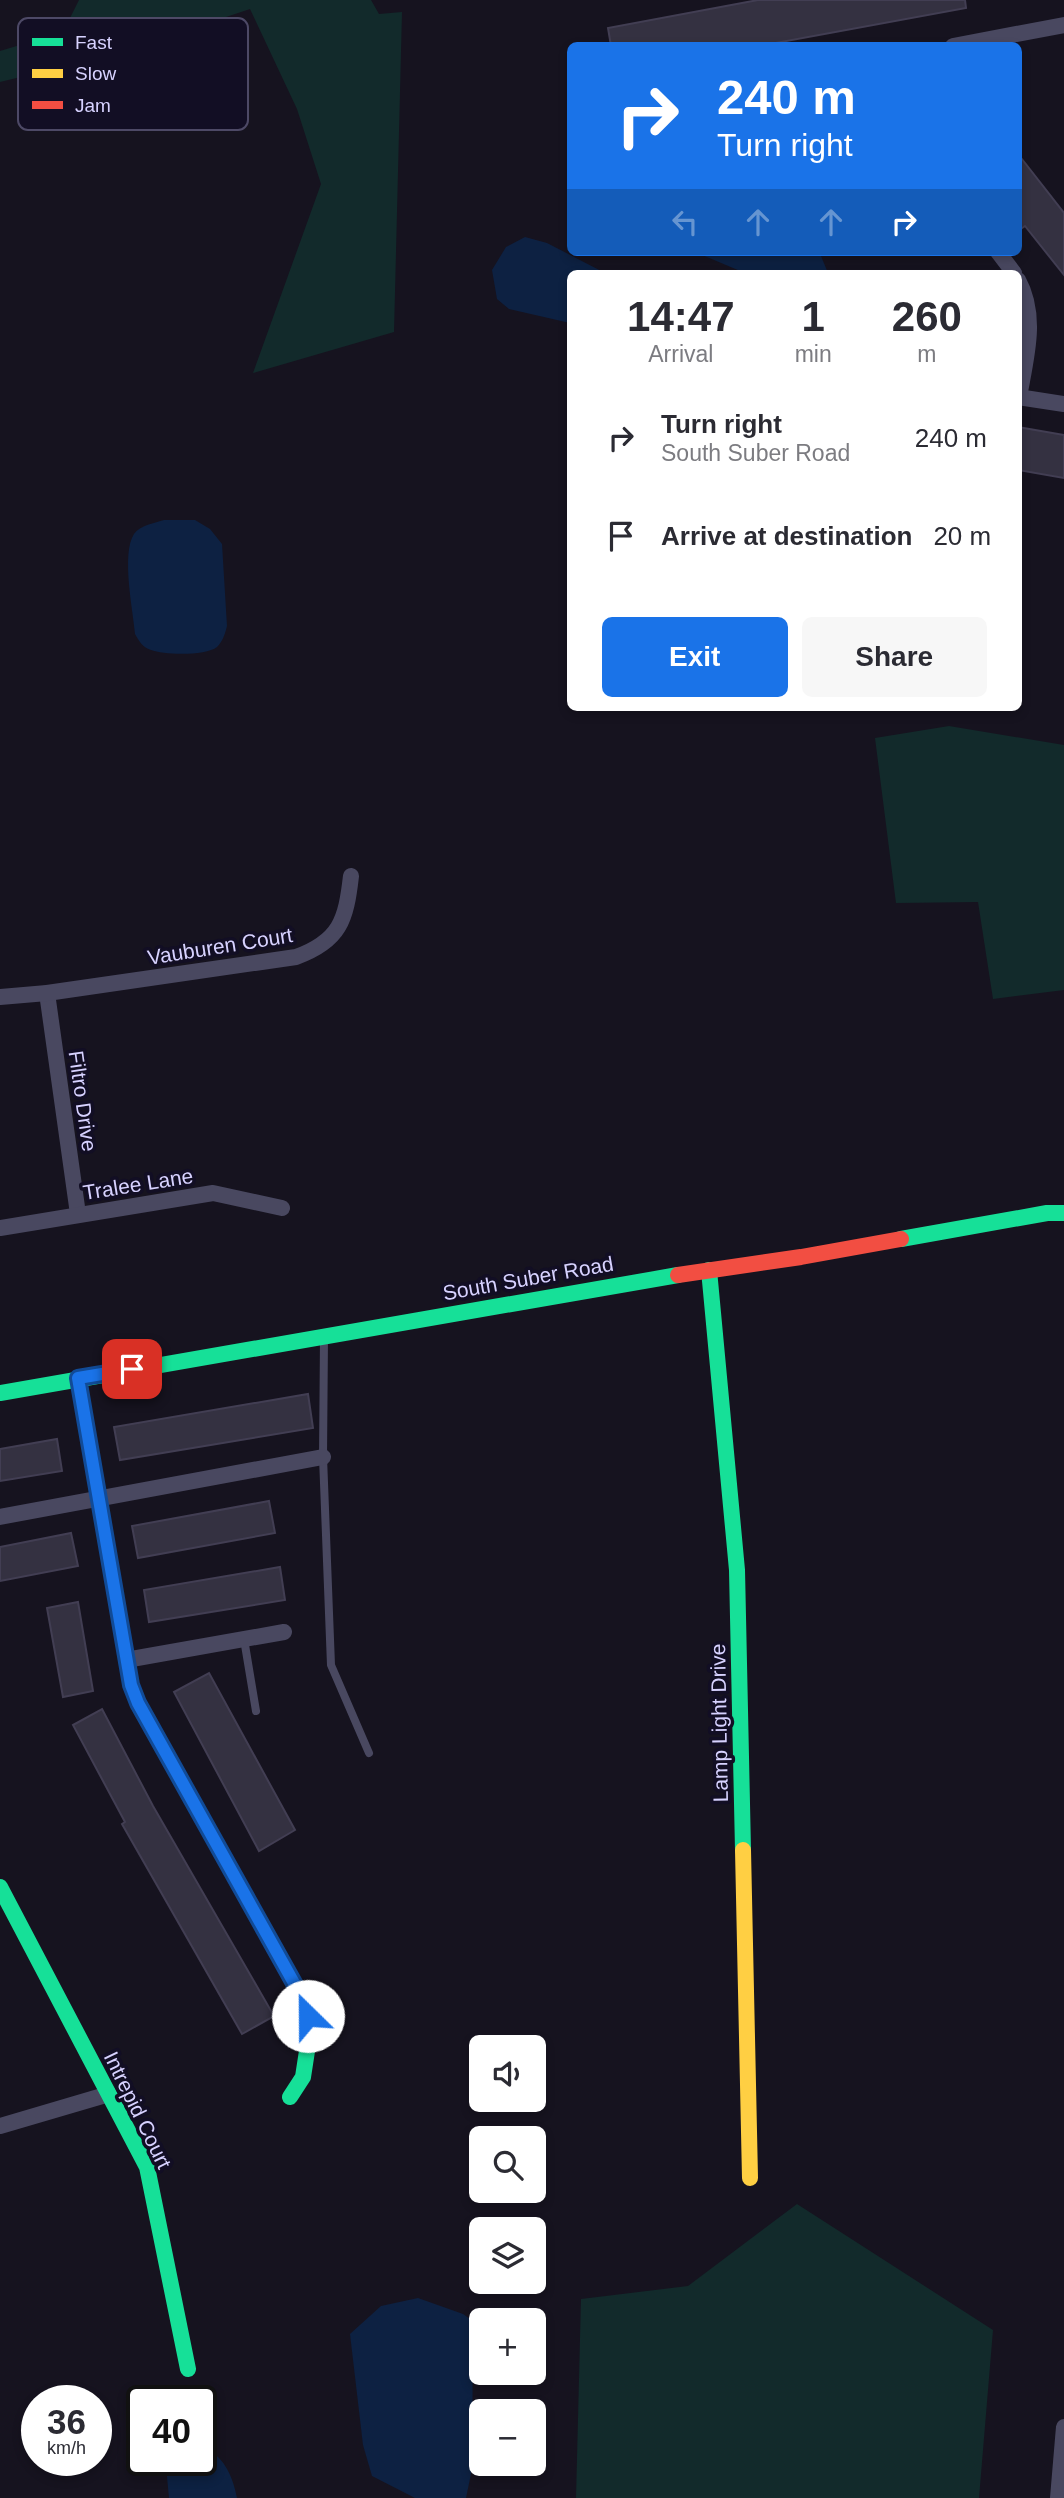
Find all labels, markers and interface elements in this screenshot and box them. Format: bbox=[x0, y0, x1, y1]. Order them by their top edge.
legend bbox=[18, 18, 248, 130]
text: Fast bbox=[75, 32, 113, 53]
text: Slow bbox=[75, 63, 116, 84]
icon: right bbox=[602, 70, 693, 161]
text: 240 m bbox=[717, 70, 856, 124]
text: Jam bbox=[75, 95, 111, 116]
text: Turn right bbox=[717, 127, 853, 163]
icon: left bbox=[666, 203, 704, 241]
icon: ahead bbox=[739, 203, 777, 241]
icon: ahead bbox=[812, 203, 850, 241]
icon: right bbox=[885, 203, 923, 241]
text: 14:47 bbox=[627, 293, 735, 340]
text: 1 bbox=[801, 293, 825, 340]
text: 260 bbox=[892, 293, 962, 340]
text: Arrival bbox=[648, 341, 713, 367]
text: min bbox=[795, 341, 832, 367]
text: m bbox=[917, 341, 936, 367]
text: Turn right bbox=[661, 409, 782, 439]
icon: right bbox=[602, 419, 640, 457]
text: 240 m bbox=[915, 423, 987, 453]
text: South Suber Road bbox=[661, 440, 850, 466]
icon: arrive bbox=[602, 517, 640, 555]
text: Arrive at destination bbox=[661, 521, 912, 551]
text: 20 m bbox=[933, 521, 991, 551]
button: Exit bbox=[602, 617, 788, 697]
button: Share bbox=[802, 617, 987, 697]
street label: Vauburen Court bbox=[146, 923, 294, 969]
street label: Filtro Drive bbox=[65, 1049, 101, 1153]
street label: Tralee Lane bbox=[81, 1164, 195, 1204]
street label: South Suber Road bbox=[441, 1252, 615, 1304]
pin bbox=[102, 1339, 162, 1399]
icon: arrive bbox=[113, 1350, 151, 1388]
street label: Lamp Light Drive bbox=[706, 1643, 732, 1803]
position arrow bbox=[271, 1979, 345, 2053]
map controls bbox=[469, 2035, 546, 2476]
button: sound bbox=[469, 2035, 546, 2112]
street label: Intrepid Court bbox=[100, 2048, 176, 2172]
button: search bbox=[469, 2126, 546, 2203]
button: layers bbox=[469, 2217, 546, 2294]
button: + bbox=[469, 2308, 546, 2385]
speed limit sign: 40 bbox=[126, 2385, 217, 2476]
button: − bbox=[469, 2399, 546, 2476]
text: 36 bbox=[47, 2402, 86, 2441]
text: km/h bbox=[47, 2438, 86, 2458]

